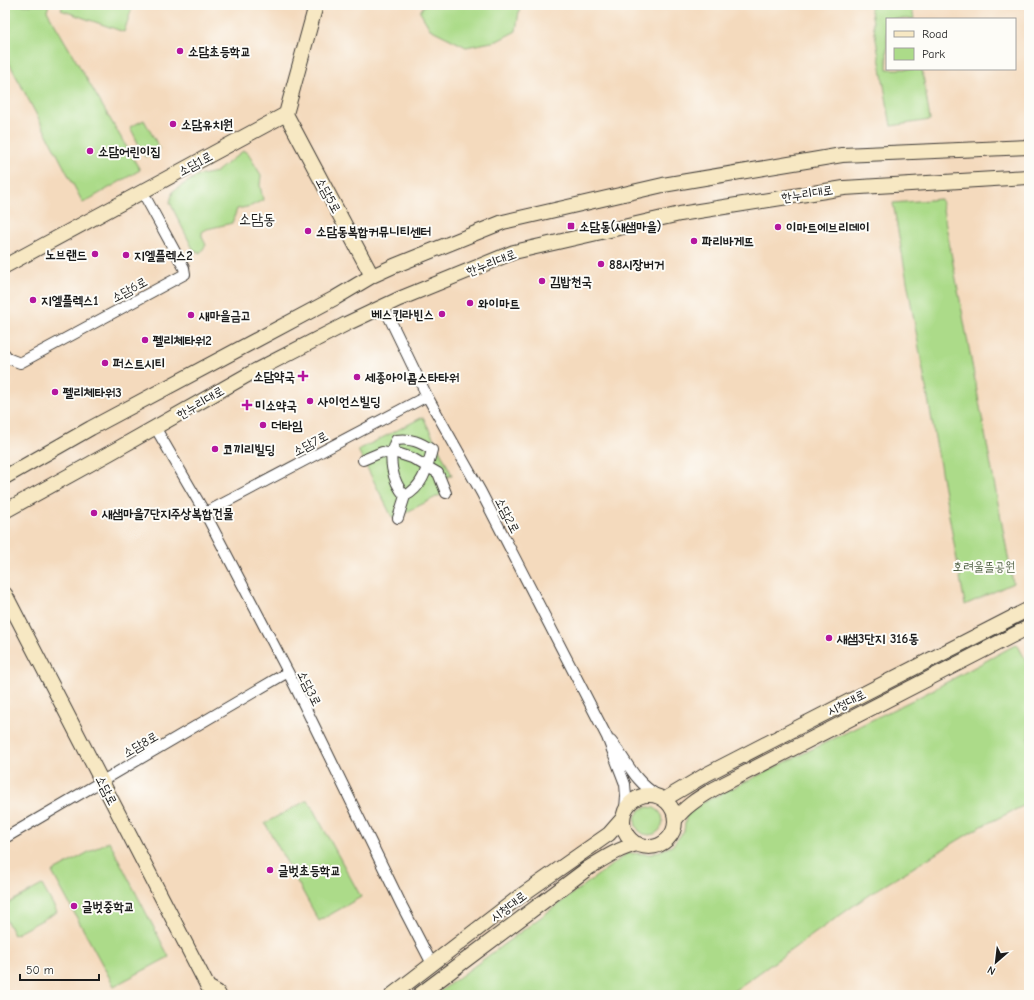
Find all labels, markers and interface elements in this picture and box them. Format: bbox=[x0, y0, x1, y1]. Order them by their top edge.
legend bbox=[886, 18, 1016, 70]
text: Road bbox=[922, 27, 948, 41]
place label: 소담초등학교 bbox=[188, 44, 251, 59]
marker: 소담초등학교 bbox=[175, 46, 185, 56]
text: Park bbox=[922, 47, 945, 61]
place label: 소담유치원 bbox=[181, 117, 233, 132]
marker: 소담유치원 bbox=[168, 119, 178, 129]
place label: 소담어린이집 bbox=[98, 144, 161, 159]
marker: 소담어린이집 bbox=[85, 146, 95, 156]
street label: 소담1로 bbox=[176, 148, 215, 179]
street label: 소담5로 bbox=[313, 175, 344, 216]
street label: 한누리대로 bbox=[780, 182, 834, 205]
district label: 소담동 bbox=[239, 210, 275, 228]
place label: 소담동(새샘마을) bbox=[579, 219, 662, 234]
place label: 이마트에브리데이 bbox=[786, 220, 870, 235]
marker: 소담동(새샘마을) bbox=[566, 221, 576, 231]
marker: 이마트에브리데이 bbox=[773, 222, 783, 232]
place label: 소담동복합커뮤니티센터 bbox=[316, 224, 431, 239]
marker: 소담동복합커뮤니티센터 bbox=[303, 226, 313, 236]
place label: 파리바게뜨 bbox=[701, 234, 754, 249]
marker: 파리바게뜨 bbox=[689, 236, 699, 246]
street label: 한누리대로 bbox=[464, 246, 518, 279]
place label: 노브랜드 bbox=[45, 247, 88, 262]
place label: 지엘플렉스2 bbox=[134, 248, 193, 263]
marker: 노브랜드 bbox=[90, 249, 100, 259]
marker: 지엘플렉스2 bbox=[121, 250, 131, 260]
place label: 88시장버거 bbox=[609, 257, 664, 272]
marker: 88시장버거 bbox=[596, 259, 606, 269]
street label: 소담6로 bbox=[109, 274, 150, 305]
place label: 김밥천국 bbox=[550, 274, 592, 289]
marker: 김밥천국 bbox=[537, 276, 547, 286]
place label: 지엘플렉스1 bbox=[41, 293, 98, 308]
marker: 지엘플렉스1 bbox=[28, 295, 38, 305]
place label: 와이마트 bbox=[478, 296, 520, 311]
marker: 와이마트 bbox=[465, 298, 475, 308]
place label: 베스킨라빈스 bbox=[371, 307, 434, 322]
place label: 새마을금고 bbox=[198, 308, 251, 323]
marker: 베스킨라빈스 bbox=[437, 309, 447, 319]
marker: 새마을금고 bbox=[186, 310, 196, 320]
place label: 펠리체타워2 bbox=[152, 333, 212, 348]
marker: 펠리체타워2 bbox=[140, 335, 150, 345]
place label: 퍼스트시티 bbox=[112, 356, 165, 371]
marker: 퍼스트시티 bbox=[100, 358, 110, 368]
place label: 소담약국 bbox=[253, 369, 296, 384]
place label: 세종아이콤스타타워 bbox=[364, 370, 459, 385]
marker: 소담약국 bbox=[298, 371, 308, 381]
marker: 세종아이콤스타타워 bbox=[352, 372, 362, 382]
street label: 한누리대로 bbox=[174, 383, 227, 422]
place label: 펠리체타워3 bbox=[62, 385, 122, 400]
marker: 펠리체타워3 bbox=[50, 387, 60, 397]
place label: 사이언스빌딩 bbox=[317, 394, 381, 409]
marker: 사이언스빌딩 bbox=[305, 396, 315, 406]
place label: 미소약국 bbox=[255, 398, 297, 413]
marker: 미소약국 bbox=[242, 400, 252, 410]
place label: 더타임 bbox=[271, 418, 303, 433]
marker: 더타임 bbox=[258, 420, 268, 430]
street label: 소담7로 bbox=[290, 428, 330, 459]
place label: 코끼리빌딩 bbox=[223, 442, 275, 457]
marker: 코끼리빌딩 bbox=[210, 444, 220, 454]
street label: 소담2로 bbox=[492, 495, 523, 536]
place label: 새샘마을7단지주상복합건물 bbox=[101, 506, 233, 521]
marker: 새샘마을7단지주상복합건물 bbox=[89, 508, 99, 518]
park label: 호려울뜰공원 bbox=[953, 559, 1015, 574]
place label: 새샘3단지 316동 bbox=[836, 631, 919, 646]
marker: 새샘3단지 316동 bbox=[824, 633, 834, 643]
street label: 소담3로 bbox=[294, 668, 325, 709]
street label: 시청대로 bbox=[824, 686, 868, 719]
street label: 소담8로 bbox=[120, 728, 160, 760]
street label: 소담로 bbox=[93, 773, 120, 808]
place label: 글벗초등학교 bbox=[278, 863, 341, 878]
marker: 글벗초등학교 bbox=[265, 865, 275, 875]
street label: 시청대로 bbox=[487, 888, 530, 925]
place label: 글벗중학교 bbox=[82, 899, 134, 914]
marker: 글벗중학교 bbox=[69, 901, 79, 911]
north arrow bbox=[976, 942, 1016, 982]
scale bar bbox=[20, 956, 99, 982]
text: 50 m bbox=[26, 963, 54, 977]
text: N bbox=[985, 963, 998, 978]

